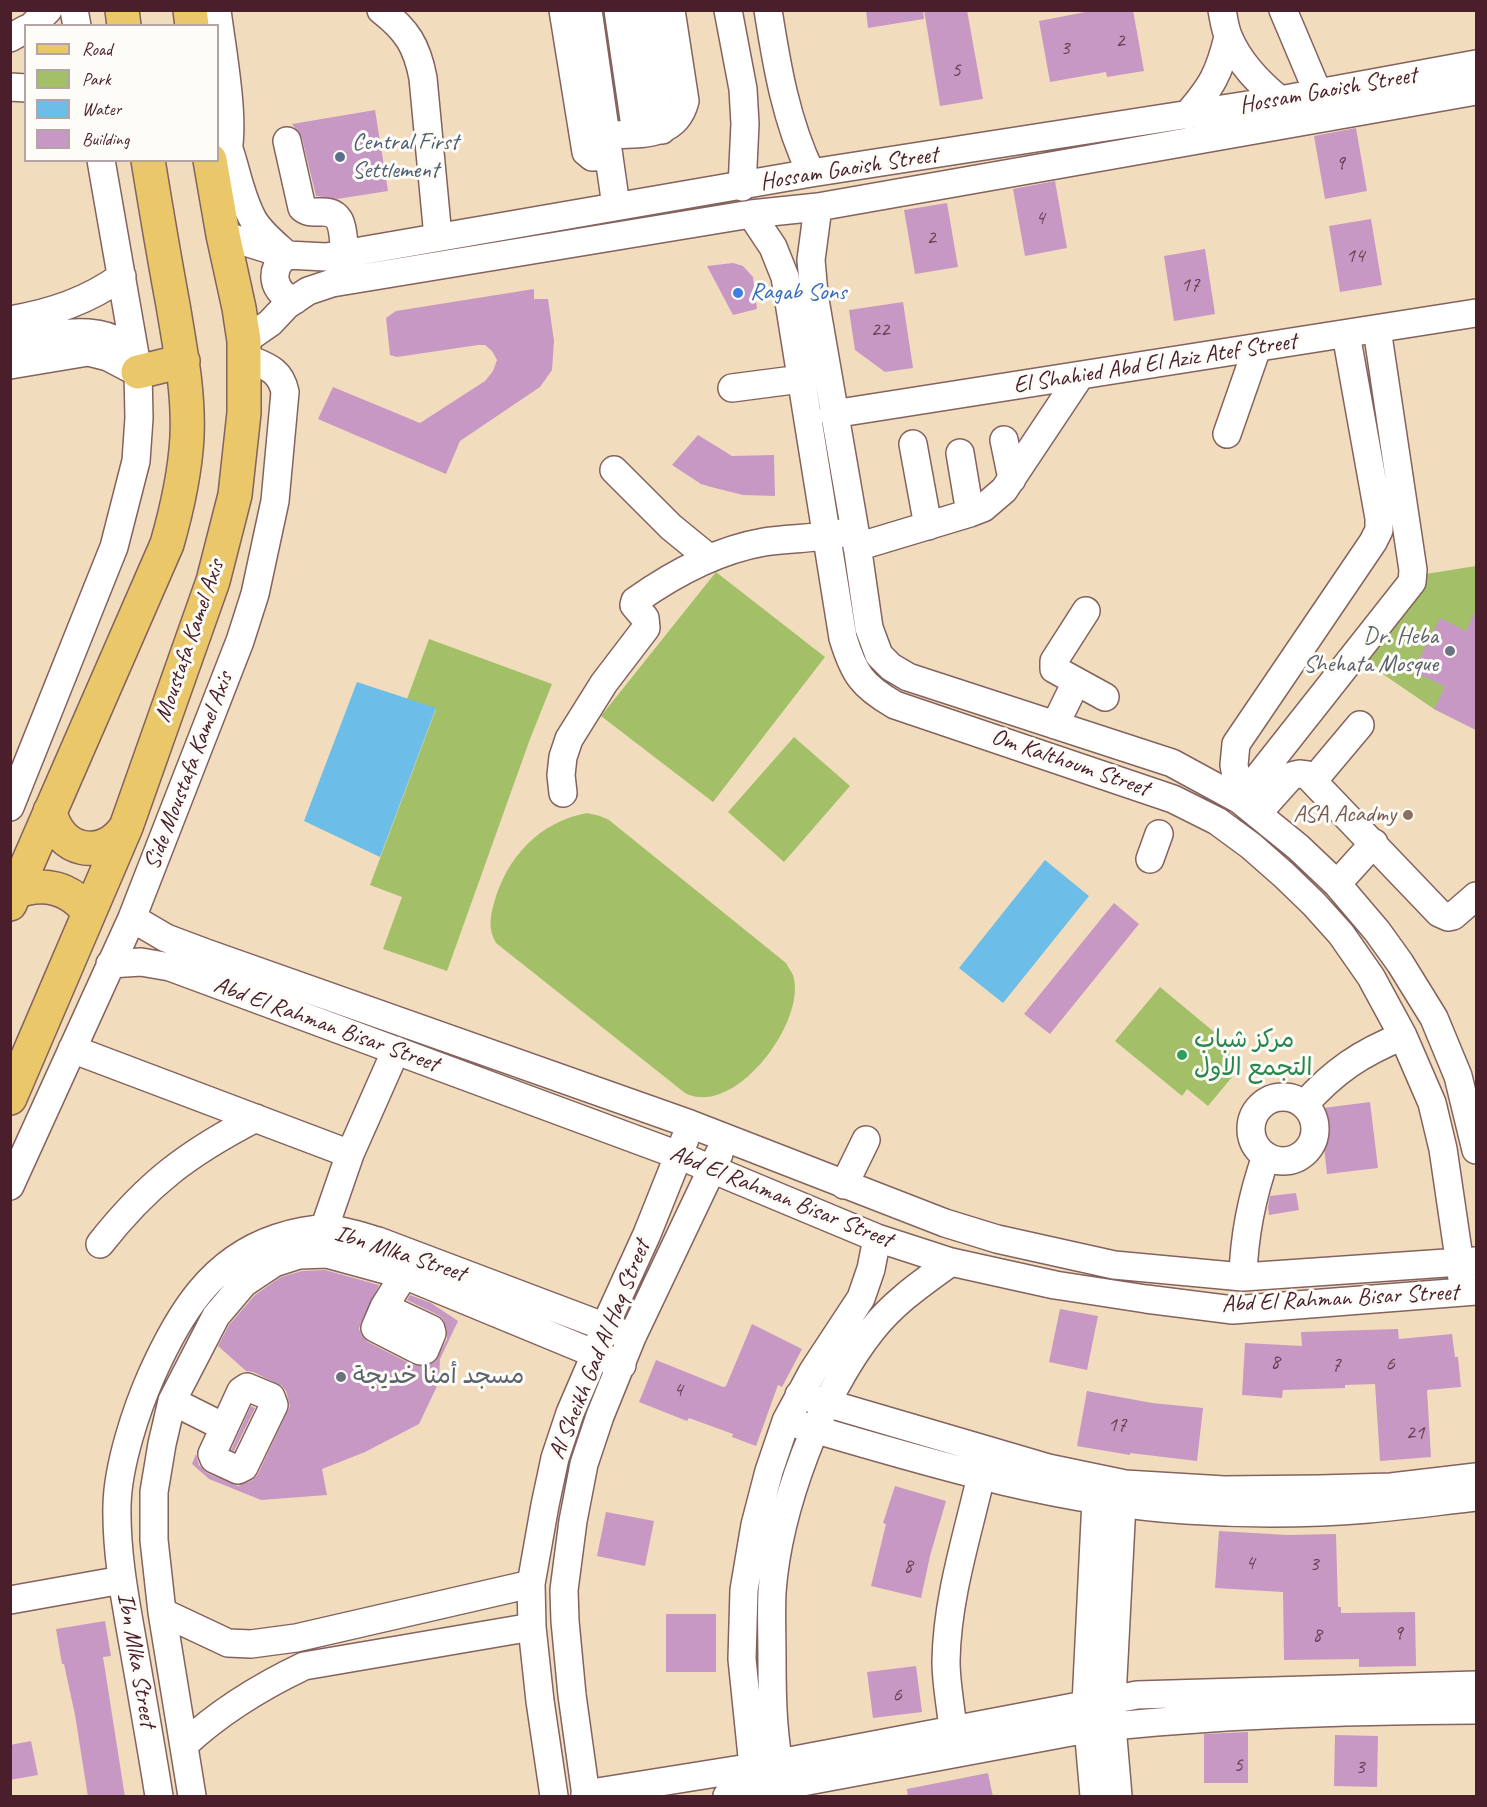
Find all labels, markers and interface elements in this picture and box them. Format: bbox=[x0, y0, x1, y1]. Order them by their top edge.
legend bbox=[24, 24, 219, 162]
house number: 2 bbox=[1115, 28, 1125, 54]
house number: 3 bbox=[1060, 35, 1070, 61]
text: Road bbox=[82, 38, 112, 60]
house number: 5 bbox=[951, 57, 961, 83]
street label: Hossam Gaoish Street bbox=[1237, 61, 1419, 121]
text: Park bbox=[82, 68, 111, 90]
text: Water bbox=[82, 98, 121, 120]
text: Building bbox=[82, 128, 129, 150]
place label: Central First Settlement bbox=[352, 129, 458, 185]
street label: Hossam Gaoish Street bbox=[758, 141, 940, 197]
marker: Central First Settlement bbox=[333, 150, 347, 164]
house number: 9 bbox=[1335, 150, 1345, 176]
house number: 4 bbox=[1035, 205, 1045, 231]
house number: 2 bbox=[926, 225, 936, 251]
house number: 14 bbox=[1346, 243, 1364, 269]
house number: 17 bbox=[1181, 272, 1199, 298]
place label: Ragab Sons bbox=[750, 279, 846, 307]
marker: Ragab Sons bbox=[731, 286, 745, 300]
house number: 22 bbox=[871, 317, 889, 343]
street label: El Shahied Abd El Aziz Atef Street bbox=[1011, 327, 1299, 401]
street label: Moustafa Kamel Axis bbox=[149, 556, 231, 726]
place label: Dr. Heba Shehata Mosque bbox=[1303, 623, 1438, 679]
marker: Dr. Heba Shehata Mosque bbox=[1443, 644, 1457, 658]
street label: Side Moustafa Kamel Axis bbox=[138, 668, 240, 874]
street label: Om Kalthoum Street bbox=[987, 723, 1153, 803]
place label: ASA Acadmy bbox=[1293, 801, 1396, 829]
marker: ASA Acadmy bbox=[1401, 808, 1415, 822]
street label: Abd El Rahman Bisar Street bbox=[210, 971, 442, 1079]
place label: مركز شباب التجمع الاول bbox=[1194, 1027, 1312, 1083]
marker: مركز شباب التجمع الاول bbox=[1175, 1048, 1189, 1062]
street label: Abd El Rahman Bisar Street bbox=[666, 1139, 896, 1255]
street label: Ibn Mlka Street bbox=[331, 1219, 469, 1289]
street label: Al Sheikh Gad Al Haq Street bbox=[543, 1236, 657, 1464]
street label: Abd El Rahman Bisar Street bbox=[1221, 1278, 1459, 1320]
house number: 8 bbox=[1270, 1349, 1280, 1375]
house number: 6 bbox=[1385, 1351, 1395, 1377]
house number: 7 bbox=[1331, 1352, 1341, 1378]
place label: مسجد أمنا خديجة bbox=[353, 1363, 524, 1391]
marker: مسجد أمنا خديجة bbox=[334, 1370, 348, 1384]
house number: 4 bbox=[673, 1377, 683, 1403]
house number: 17 bbox=[1108, 1412, 1126, 1438]
house number: 21 bbox=[1406, 1420, 1424, 1446]
house number: 4 bbox=[1245, 1550, 1255, 1576]
house number: 3 bbox=[1309, 1551, 1319, 1577]
house number: 8 bbox=[903, 1553, 913, 1579]
street label: Ibn Mlka Street bbox=[110, 1591, 162, 1729]
house number: 9 bbox=[1393, 1620, 1403, 1646]
house number: 8 bbox=[1312, 1622, 1322, 1648]
house number: 6 bbox=[892, 1682, 902, 1708]
house number: 5 bbox=[1233, 1752, 1243, 1778]
house number: 3 bbox=[1355, 1754, 1365, 1780]

